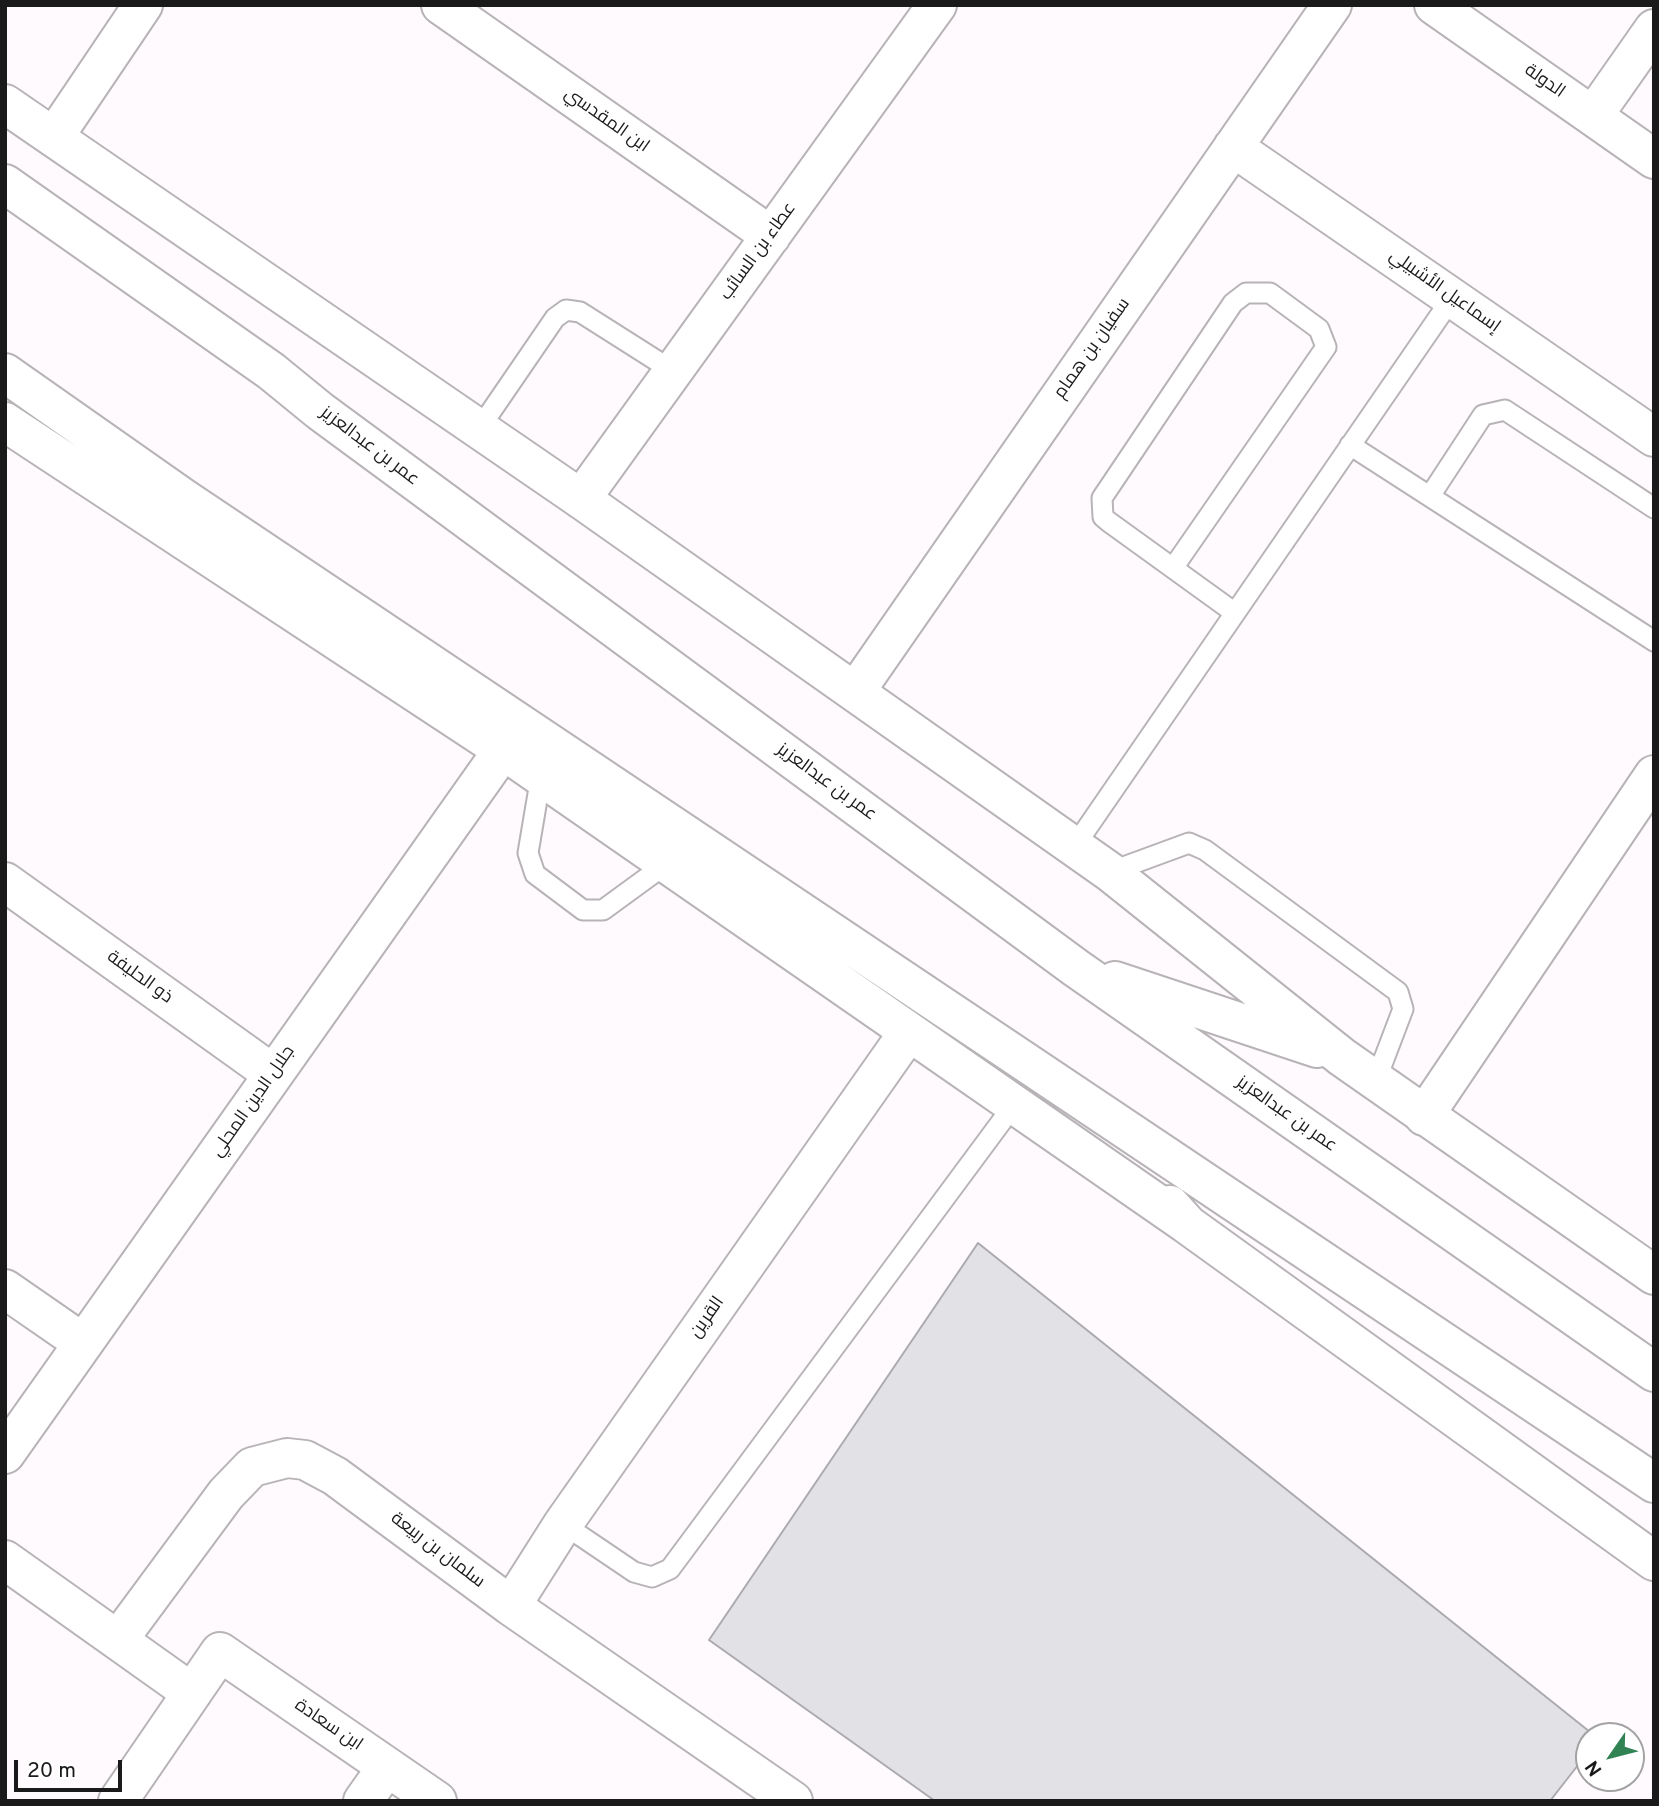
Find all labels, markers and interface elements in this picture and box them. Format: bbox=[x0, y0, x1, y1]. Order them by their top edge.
street label: الدولة bbox=[1520, 60, 1568, 104]
street label: ابن المقدسي bbox=[559, 84, 653, 158]
street label: عطاء بن السائب bbox=[716, 199, 802, 305]
street label: إسماعيل الأشبيلي bbox=[1384, 246, 1504, 338]
street label: سفيان بن همام bbox=[1050, 295, 1136, 403]
street label: عمر بن عبدالعزيز bbox=[315, 403, 423, 491]
street label: عمر بن عبدالعزيز bbox=[772, 740, 880, 826]
street label: ذو الحليفة bbox=[102, 947, 176, 1009]
street label: جلال الدين المحلي bbox=[208, 1042, 300, 1162]
street label: عمر بن عبدالعزيز bbox=[1232, 1072, 1340, 1158]
street label: القرين bbox=[686, 1293, 730, 1343]
street label: سلمان بن ربيعة bbox=[386, 1509, 488, 1593]
street label: ابن سعادة bbox=[290, 1695, 366, 1757]
north arrow bbox=[1575, 1722, 1645, 1792]
scale bar bbox=[18, 1746, 126, 1790]
text: N bbox=[1581, 1755, 1608, 1780]
text: 20 m bbox=[27, 1758, 76, 1785]

